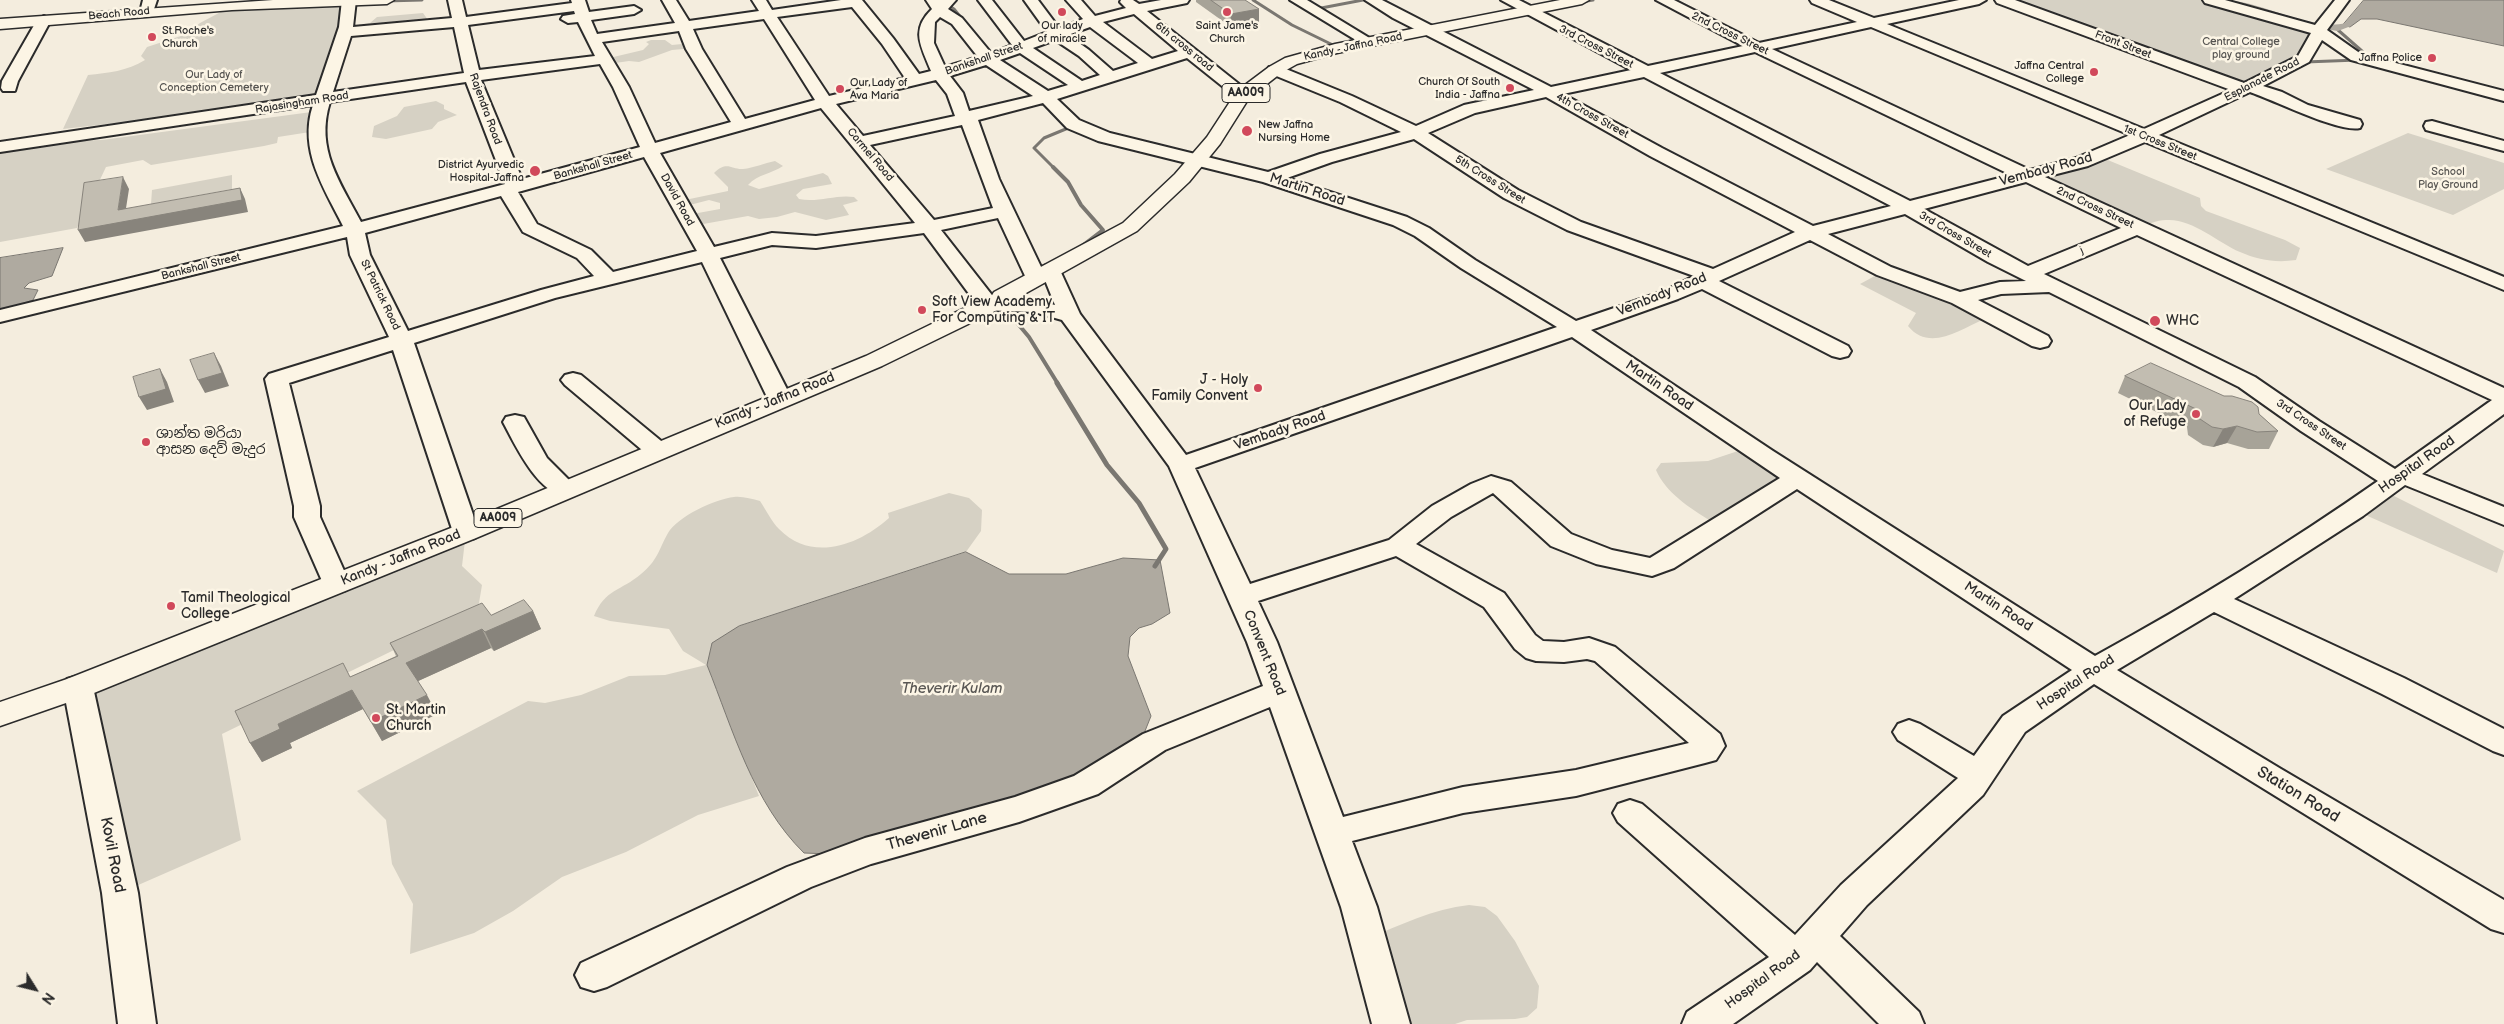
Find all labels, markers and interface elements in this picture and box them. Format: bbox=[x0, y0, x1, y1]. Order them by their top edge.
street label: Beach Road bbox=[88, 5, 150, 23]
marker: Our lady of miracle bbox=[1056, 6, 1068, 18]
marker: Saint Jame's Church bbox=[1221, 6, 1233, 18]
street label: 2nd Cross Street bbox=[1689, 10, 1771, 58]
place label: Our lady of miracle bbox=[1038, 19, 1086, 45]
street label: 6th cross road bbox=[1152, 19, 1216, 75]
place label: Saint Jame's Church bbox=[1196, 19, 1258, 45]
street label: 3rd Cross Street bbox=[1557, 23, 1635, 71]
place label: St.Roche's Church bbox=[162, 24, 214, 50]
street label: Front Street bbox=[2093, 28, 2153, 62]
street label: Kandy - Jaffna Road bbox=[1303, 30, 1403, 64]
marker: St.Roche's Church bbox=[146, 31, 158, 43]
park label: Central College play ground bbox=[2202, 35, 2280, 61]
street label: Bankshall Street bbox=[943, 40, 1025, 78]
place label: Jaffna Police bbox=[2359, 51, 2422, 65]
marker: Jaffna Police bbox=[2426, 52, 2438, 64]
street label: Esplanade Road bbox=[2222, 55, 2302, 105]
place label: Jaffna Central College bbox=[2015, 59, 2084, 85]
marker: Jaffna Central College bbox=[2088, 66, 2100, 78]
park label: Our Lady of Conception Cemetery bbox=[159, 68, 269, 94]
street label: Rajendra Road bbox=[466, 71, 504, 147]
place label: Church Of South India - Jaffna bbox=[1418, 75, 1500, 101]
place label: Our Lady of Ava Maria bbox=[850, 76, 908, 102]
marker: Church Of South India - Jaffna bbox=[1504, 82, 1516, 94]
marker: Our Lady of Ava Maria bbox=[834, 83, 846, 95]
road number: AA009 bbox=[1222, 84, 1270, 102]
street label: Rajasingham Road bbox=[254, 89, 350, 117]
street label: 4th Cross Street bbox=[1553, 91, 1631, 141]
place label: New Jaffna Nursing Home bbox=[1258, 118, 1330, 144]
street label: 1st Cross Street bbox=[2121, 122, 2199, 164]
marker: New Jaffna Nursing Home bbox=[1240, 124, 1254, 138]
street label: Carmel Road bbox=[844, 126, 896, 184]
street label: Bankshall Street bbox=[552, 148, 634, 184]
street label: Vembady Road bbox=[1998, 150, 2094, 190]
street label: 5th Cross Street bbox=[1452, 153, 1528, 207]
place label: District Ayurvedic Hospital-Jaffna bbox=[438, 158, 524, 184]
marker: District Ayurvedic Hospital-Jaffna bbox=[528, 164, 542, 178]
park label: School Play Ground bbox=[2418, 165, 2478, 191]
street label: Martin Road bbox=[1267, 170, 1347, 210]
street label: David Road bbox=[657, 172, 697, 228]
street label: 2nd Cross Street bbox=[2054, 184, 2136, 232]
street label: 3rd Cross Street bbox=[1916, 209, 1994, 261]
street label: j bbox=[2078, 244, 2086, 258]
street label: Bankshall Street bbox=[160, 251, 242, 283]
street label: St Patrick Road bbox=[357, 258, 403, 332]
street label: Vembady Road bbox=[1615, 269, 1709, 321]
place label: Soft View Academy For Computing & IT bbox=[932, 294, 1055, 326]
marker: Soft View Academy For Computing & IT bbox=[916, 304, 928, 316]
place label: WHC bbox=[2166, 313, 2199, 329]
marker: WHC bbox=[2148, 314, 2162, 328]
street label: Martin Road bbox=[1622, 357, 1696, 415]
street label: Kandy - Jaffna Road bbox=[713, 369, 837, 433]
place label: J - Holy Family Convent bbox=[1151, 372, 1248, 404]
marker: J - Holy Family Convent bbox=[1252, 382, 1264, 394]
street label: 3rd Cross Street bbox=[2273, 397, 2349, 453]
place label: Our Lady of Refuge bbox=[2123, 398, 2186, 431]
street label: Vembady Road bbox=[1232, 408, 1328, 454]
marker: Our Lady of Refuge bbox=[2190, 408, 2202, 420]
place label: ශාන්ත මරියා ආසන දෙව් මැදුර bbox=[156, 426, 266, 458]
street label: Hospital Road bbox=[2376, 433, 2458, 497]
marker: ශාන්ත මරියා ආසන දෙව් මැදුර bbox=[140, 436, 152, 448]
road number: AA009 bbox=[474, 508, 522, 528]
street label: Kandy - Jaffna Road bbox=[339, 526, 463, 590]
street label: Martin Road bbox=[1961, 579, 2035, 635]
place label: Tamil Theological College bbox=[181, 590, 290, 622]
marker: Tamil Theological College bbox=[165, 600, 177, 612]
street label: Convent Road bbox=[1239, 608, 1289, 698]
street label: Hospital Road bbox=[2034, 652, 2118, 714]
water label: Theverir Kulam bbox=[901, 680, 1003, 698]
place label: St. Martin Church bbox=[386, 702, 446, 734]
marker: St. Martin Church bbox=[370, 712, 382, 724]
street label: Station Road bbox=[2253, 763, 2343, 827]
street label: Thevenir Lane bbox=[885, 808, 989, 856]
street label: Kovil Road bbox=[95, 815, 129, 895]
street label: Hospital Road bbox=[1722, 947, 1804, 1013]
north arrow bbox=[10, 964, 60, 1014]
text: N bbox=[38, 989, 58, 1007]

